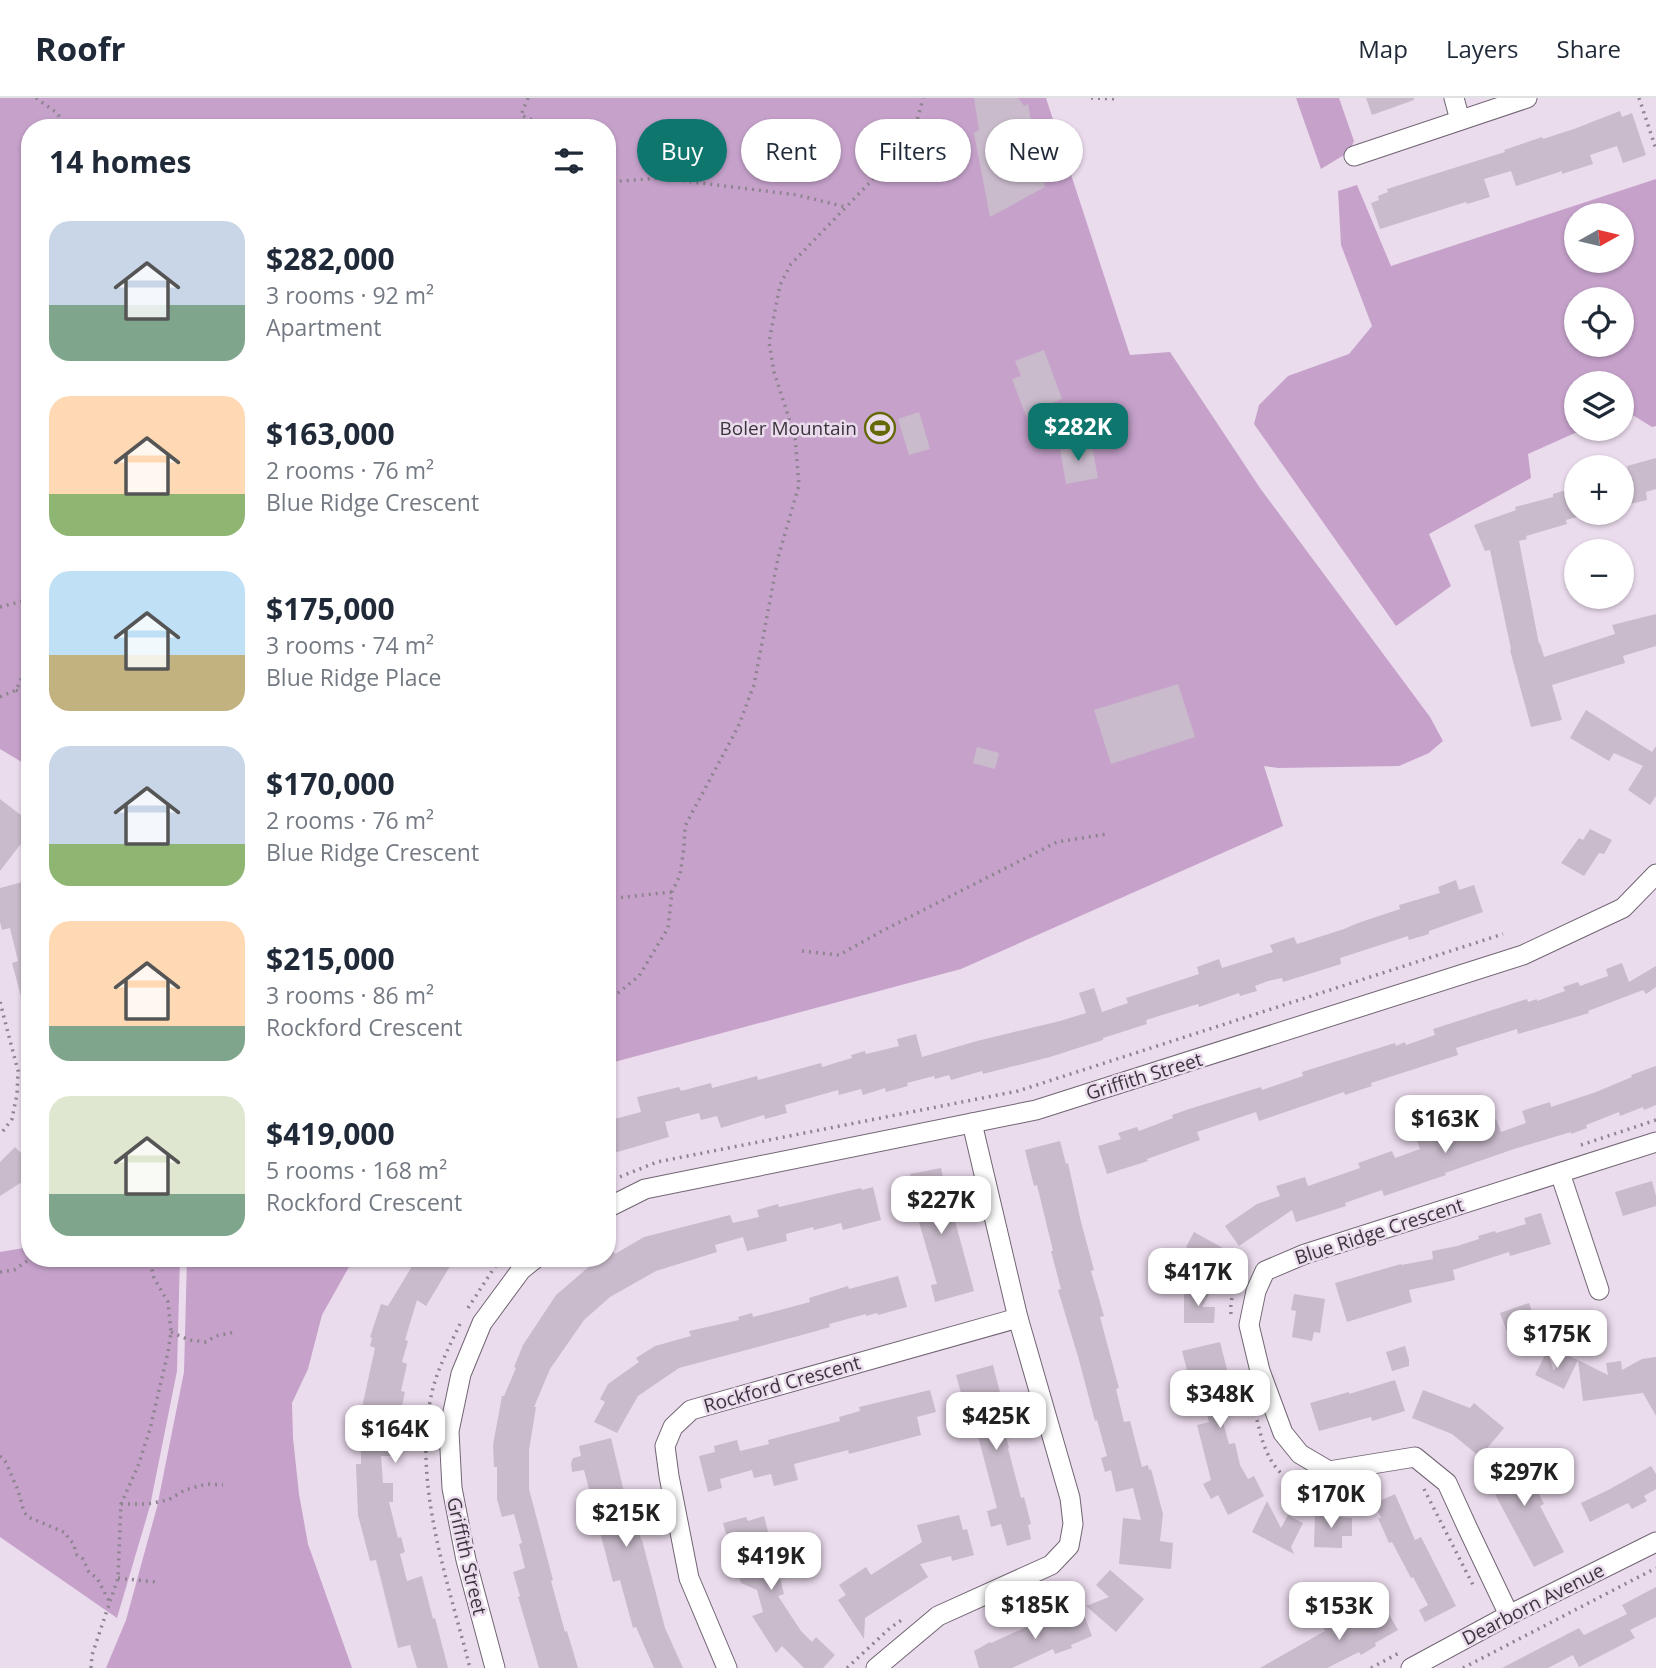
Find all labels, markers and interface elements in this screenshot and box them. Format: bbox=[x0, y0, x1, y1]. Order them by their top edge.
text: Roofr bbox=[35, 26, 125, 71]
text: Map bbox=[1358, 32, 1408, 65]
text: Layers bbox=[1446, 32, 1519, 65]
text: Share bbox=[1557, 32, 1621, 65]
chip: Buy bbox=[637, 119, 727, 182]
chip: Rent bbox=[741, 119, 841, 182]
chip: Filters bbox=[855, 119, 971, 182]
chip: New bbox=[985, 119, 1083, 182]
text: 14 homes bbox=[49, 141, 192, 182]
icon: filters bbox=[550, 142, 588, 180]
north arrow bbox=[1564, 203, 1634, 273]
map controls bbox=[1564, 203, 1634, 609]
text: $282,000 bbox=[266, 238, 395, 279]
icon: home bbox=[105, 249, 189, 333]
text: 3 rooms · 92 m² bbox=[266, 279, 434, 311]
button: locate bbox=[1564, 287, 1634, 357]
text: Apartment bbox=[266, 311, 382, 343]
button: layers bbox=[1564, 371, 1634, 441]
pin: $282K bbox=[1029, 404, 1127, 463]
text: $282K bbox=[1044, 410, 1112, 442]
sports icon: Boler Mountain bbox=[863, 411, 897, 445]
text: $163,000 bbox=[266, 413, 395, 454]
place label: Boler Mountain bbox=[720, 415, 857, 441]
icon: home bbox=[105, 424, 189, 508]
text: 2 rooms · 76 m² bbox=[266, 454, 434, 486]
button: + bbox=[1564, 455, 1634, 525]
text: Blue Ridge Crescent bbox=[266, 486, 479, 518]
button: − bbox=[1564, 539, 1634, 609]
text: $175,000 bbox=[266, 588, 395, 629]
icon: home bbox=[105, 599, 189, 683]
text: 3 rooms · 74 m² bbox=[266, 629, 434, 661]
text: Blue Ridge Place bbox=[266, 661, 441, 693]
text: $170,000 bbox=[266, 763, 395, 804]
icon: home bbox=[105, 774, 189, 858]
text: 2 rooms · 76 m² bbox=[266, 804, 434, 836]
text: Blue Ridge Crescent bbox=[266, 836, 479, 868]
text: $215,000 bbox=[266, 938, 395, 979]
icon: home bbox=[105, 949, 189, 1033]
text: 3 rooms · 86 m² bbox=[266, 979, 434, 1011]
text: Rockford Crescent bbox=[266, 1011, 462, 1043]
street label: Griffith Street bbox=[1083, 1046, 1206, 1106]
pin: $163K bbox=[1396, 1096, 1494, 1155]
text: $163K bbox=[1411, 1102, 1479, 1134]
text: $419,000 bbox=[266, 1113, 395, 1154]
icon: home bbox=[105, 1124, 189, 1208]
text: 5 rooms · 168 m² bbox=[266, 1154, 447, 1186]
pin: $227K bbox=[892, 1176, 990, 1236]
text: $227K bbox=[907, 1183, 975, 1215]
text: Rockford Crescent bbox=[266, 1186, 462, 1218]
street label: Blue Ridge Crescent bbox=[1291, 1191, 1467, 1271]
pin: $417K bbox=[1149, 1248, 1247, 1308]
text: $417K bbox=[1164, 1255, 1232, 1287]
pin: $175K bbox=[1508, 1310, 1606, 1370]
text: $175K bbox=[1523, 1317, 1591, 1349]
street label: Rockford Crescent bbox=[701, 1349, 864, 1419]
pin: $348K bbox=[1171, 1370, 1269, 1430]
text: $348K bbox=[1186, 1377, 1254, 1409]
pin: $425K bbox=[947, 1392, 1045, 1452]
text: $425K bbox=[962, 1399, 1030, 1431]
pin: $164K bbox=[346, 1406, 444, 1465]
text: $164K bbox=[361, 1412, 429, 1444]
pin: $297K bbox=[1475, 1448, 1573, 1508]
text: $297K bbox=[1490, 1455, 1558, 1487]
pin: $170K bbox=[1282, 1470, 1380, 1530]
text: $170K bbox=[1297, 1477, 1365, 1509]
pin: $215K bbox=[577, 1490, 675, 1549]
street label: Griffith Street bbox=[441, 1494, 493, 1618]
text: $215K bbox=[592, 1496, 660, 1528]
pin: $419K bbox=[722, 1532, 820, 1592]
text: $419K bbox=[737, 1539, 805, 1571]
street label: Dearborn Avenue bbox=[1457, 1557, 1609, 1651]
pin: $185K bbox=[986, 1582, 1084, 1641]
pin: $153K bbox=[1290, 1582, 1388, 1642]
text: $185K bbox=[1001, 1588, 1069, 1620]
text: $153K bbox=[1305, 1589, 1373, 1621]

